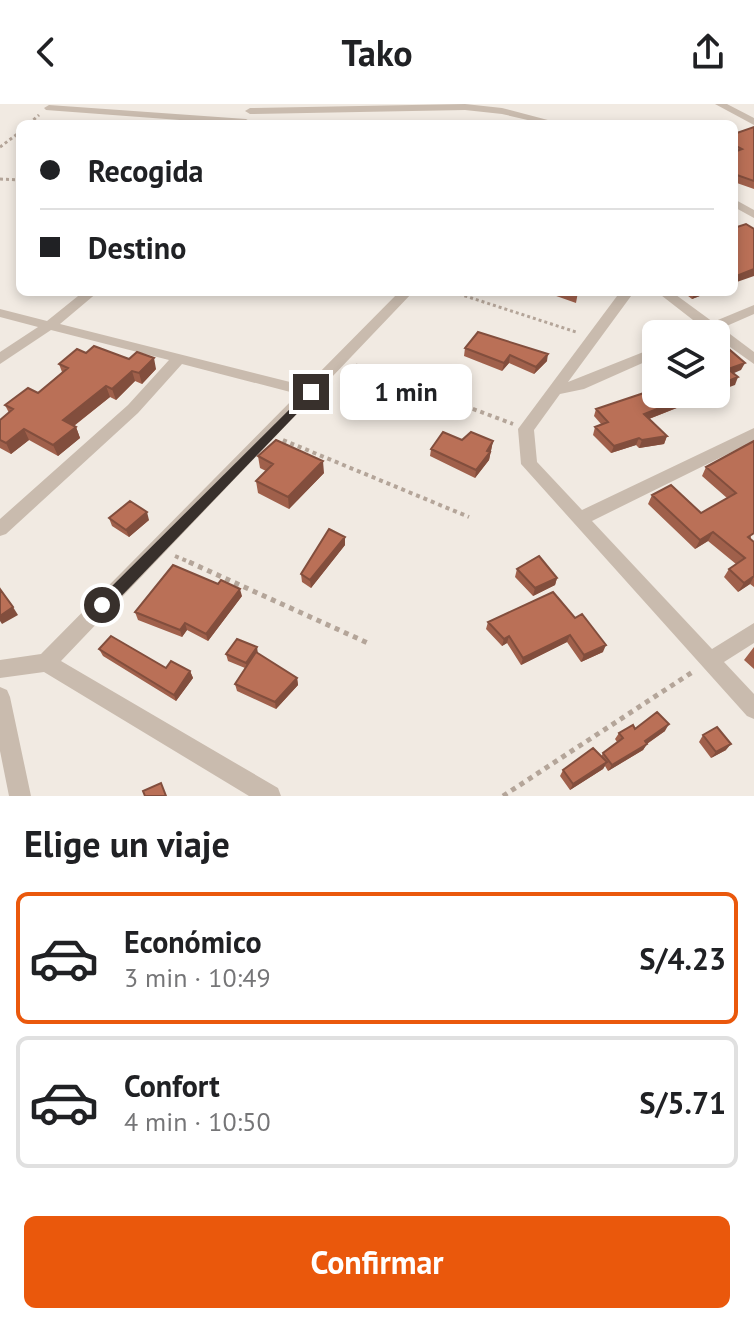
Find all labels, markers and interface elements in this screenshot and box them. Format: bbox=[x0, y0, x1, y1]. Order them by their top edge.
text: Tako bbox=[341, 29, 413, 76]
icon: back bbox=[24, 30, 68, 74]
icon: share bbox=[686, 30, 730, 74]
text: Recogida bbox=[88, 151, 204, 190]
text: Destino bbox=[88, 228, 186, 267]
map controls bbox=[642, 320, 730, 408]
button: layers bbox=[642, 320, 730, 408]
callout: 1 min bbox=[339, 364, 471, 420]
route end bbox=[293, 374, 329, 410]
text: 1 min bbox=[374, 375, 438, 408]
route start bbox=[84, 587, 120, 623]
text: Elige un viaje bbox=[24, 820, 230, 867]
icon: car bbox=[28, 922, 100, 994]
text: Económico bbox=[124, 922, 262, 961]
text: S/4.23 bbox=[639, 939, 726, 978]
text: 3 min · 10:49 bbox=[124, 961, 271, 994]
icon: car bbox=[28, 1066, 100, 1138]
text: Confort bbox=[124, 1066, 220, 1105]
text: S/5.71 bbox=[639, 1083, 726, 1122]
text: 4 min · 10:50 bbox=[124, 1105, 271, 1138]
button: Confirmar bbox=[24, 1216, 730, 1308]

